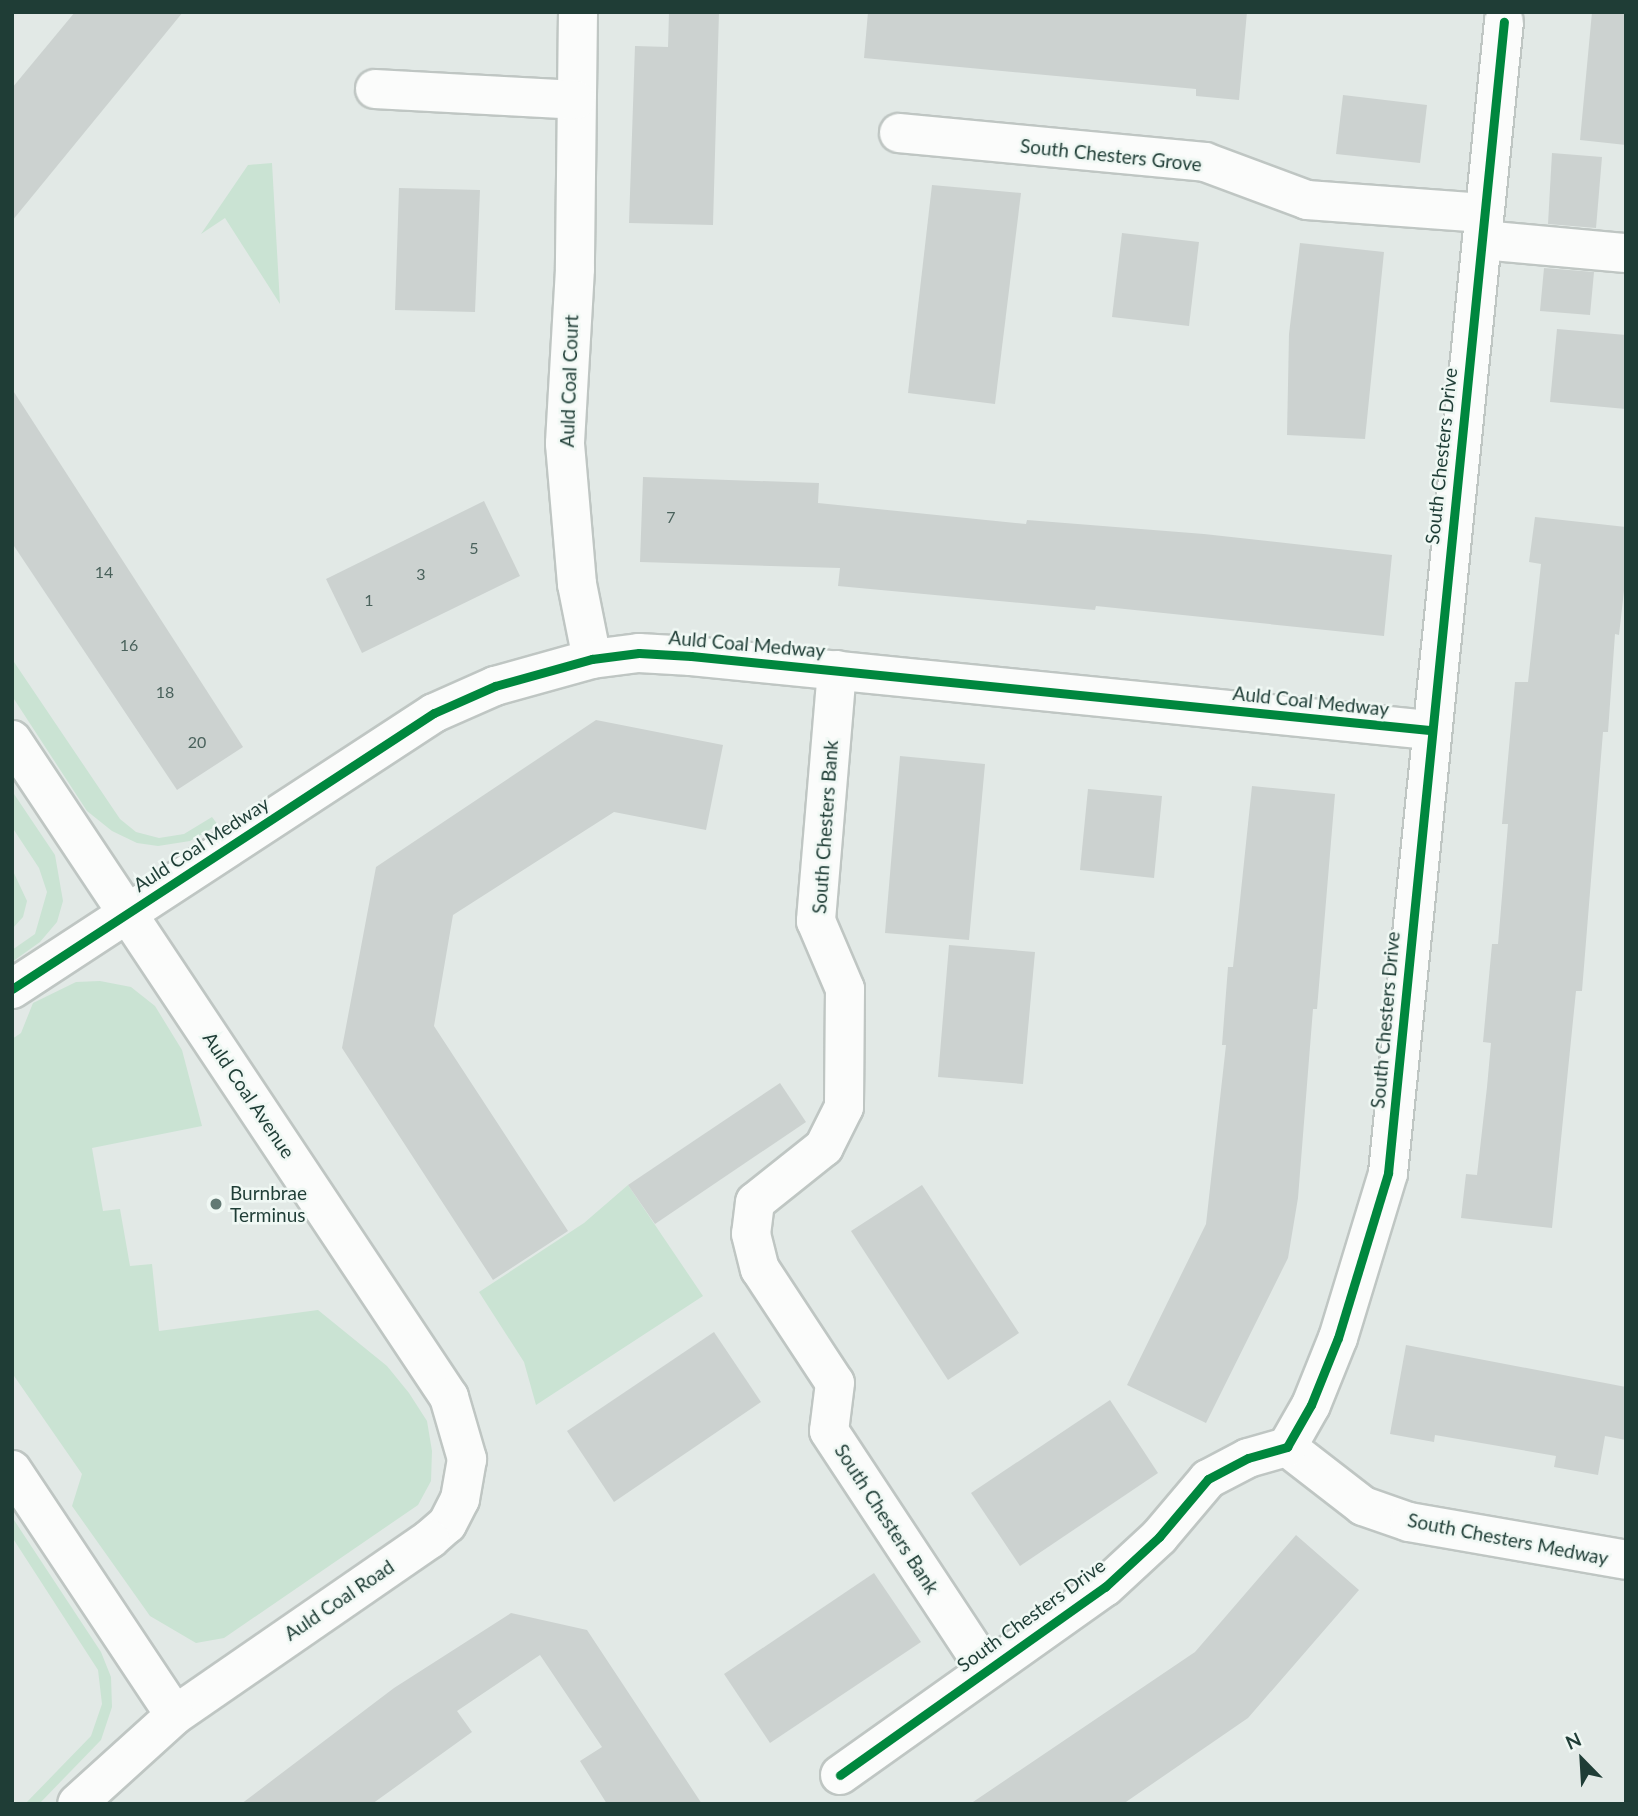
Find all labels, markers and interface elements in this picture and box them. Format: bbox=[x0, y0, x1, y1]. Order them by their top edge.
street label: South Chesters Grove bbox=[1019, 134, 1203, 176]
street label: Auld Coal Court bbox=[555, 314, 583, 448]
street label: South Chesters Drive bbox=[1420, 367, 1462, 545]
house number: 7 bbox=[666, 507, 676, 527]
house number: 5 bbox=[469, 538, 479, 558]
house number: 14 bbox=[95, 562, 113, 582]
house number: 3 bbox=[416, 564, 426, 584]
house number: 1 bbox=[364, 590, 374, 610]
street label: Auld Coal Medway bbox=[668, 626, 826, 662]
house number: 16 bbox=[120, 635, 138, 655]
street label: Auld Coal Medway bbox=[1232, 681, 1390, 721]
house number: 18 bbox=[156, 682, 174, 702]
house number: 20 bbox=[188, 732, 206, 752]
street label: South Chesters Bank bbox=[808, 739, 842, 915]
street label: Auld Coal Medway bbox=[129, 792, 273, 896]
street label: South Chesters Drive bbox=[1366, 931, 1404, 1109]
street label: Auld Coal Avenue bbox=[198, 1027, 300, 1163]
place label: Burnbrae Terminus bbox=[230, 1182, 307, 1226]
marker: Burnbrae Terminus bbox=[208, 1196, 224, 1212]
street label: South Chesters Bank bbox=[830, 1440, 944, 1598]
street label: South Chesters Medway bbox=[1406, 1508, 1610, 1570]
street label: South Chesters Drive bbox=[953, 1554, 1109, 1676]
street label: Auld Coal Road bbox=[280, 1555, 398, 1645]
north arrow bbox=[1547, 1725, 1617, 1795]
text: N bbox=[1562, 1727, 1585, 1754]

